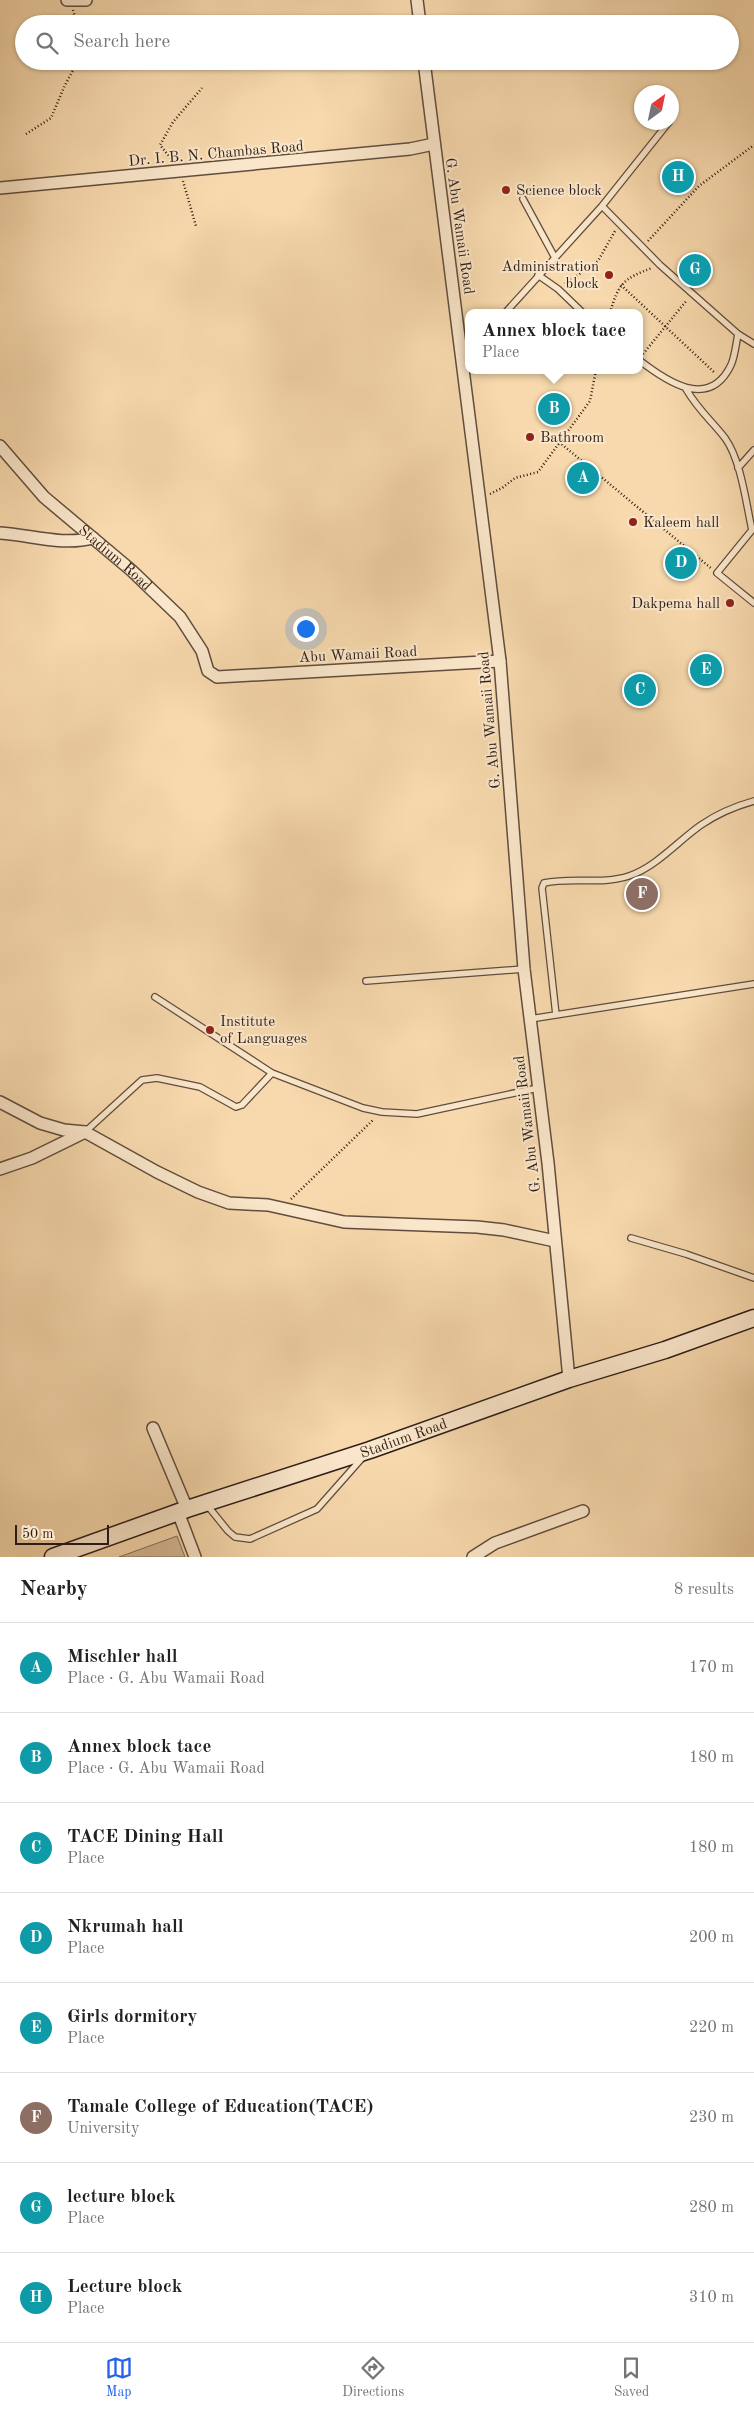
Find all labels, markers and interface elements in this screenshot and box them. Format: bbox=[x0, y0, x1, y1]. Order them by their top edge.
search box bbox=[15, 15, 739, 70]
icon: search bbox=[33, 29, 61, 57]
text: Search here bbox=[73, 33, 170, 52]
north arrow bbox=[634, 85, 679, 130]
street label: Dr. I. B. N. Chambas Road bbox=[128, 139, 305, 170]
street label: G. Abu Wamaii Road bbox=[441, 157, 476, 296]
pin: H bbox=[662, 158, 694, 196]
marker: Science block bbox=[500, 184, 512, 196]
place label: Science block bbox=[516, 184, 602, 199]
pin: G bbox=[679, 251, 711, 289]
place label: Administration block bbox=[501, 260, 599, 292]
marker: Administration block bbox=[603, 269, 615, 281]
popup bbox=[465, 309, 643, 374]
text: Annex block tace bbox=[482, 322, 626, 341]
text: Place bbox=[482, 345, 519, 361]
pin: B bbox=[538, 390, 570, 428]
marker: Bathroom bbox=[524, 431, 536, 443]
place label: Bathroom bbox=[540, 431, 604, 446]
pin: A bbox=[567, 459, 599, 497]
marker: Kaleem hall bbox=[627, 516, 639, 528]
place label: Kaleem hall bbox=[643, 516, 719, 531]
street label: Stadium Road bbox=[75, 523, 154, 594]
pin: D bbox=[665, 544, 697, 582]
place label: Dakpema hall bbox=[631, 597, 720, 612]
marker: Dakpema hall bbox=[724, 597, 736, 609]
your location bbox=[293, 616, 319, 642]
street label: Abu Wamaii Road bbox=[298, 645, 418, 666]
street label: G. Abu Wamaii Road bbox=[477, 650, 504, 789]
pin: E bbox=[690, 651, 722, 689]
pin: C bbox=[624, 671, 656, 709]
pin: F bbox=[626, 875, 658, 913]
place label: Institute of Languages bbox=[220, 1015, 307, 1047]
marker: Institute of Languages bbox=[204, 1024, 216, 1036]
street label: G. Abu Wamaii Road bbox=[513, 1054, 544, 1193]
street label: Stadium Road bbox=[358, 1417, 450, 1462]
scale bar bbox=[15, 1522, 109, 1545]
text: 50 m bbox=[22, 1527, 53, 1541]
text: Nearby bbox=[20, 1579, 88, 1600]
text: 8 results bbox=[674, 1582, 734, 1598]
text: Mischler hall bbox=[67, 1648, 178, 1667]
text: A bbox=[30, 1660, 42, 1676]
text: 170 m bbox=[689, 1660, 734, 1676]
text: Place · G. Abu Wamaii Road bbox=[67, 1671, 265, 1687]
text: Annex block tace bbox=[67, 1738, 211, 1757]
text: B bbox=[30, 1750, 42, 1766]
text: 180 m bbox=[689, 1750, 734, 1766]
text: Place · G. Abu Wamaii Road bbox=[67, 1761, 265, 1777]
text: TACE Dining Hall bbox=[67, 1828, 224, 1847]
text: C bbox=[31, 1840, 41, 1856]
text: 180 m bbox=[689, 1840, 734, 1856]
text: Place bbox=[67, 1851, 104, 1867]
text: Nkrumah hall bbox=[67, 1918, 184, 1937]
text: D bbox=[30, 1930, 42, 1946]
text: 200 m bbox=[689, 1930, 734, 1946]
text: Place bbox=[67, 1941, 104, 1957]
text: Girls dormitory bbox=[67, 2008, 197, 2027]
text: E bbox=[30, 2020, 42, 2036]
text: 220 m bbox=[689, 2020, 734, 2036]
text: Place bbox=[67, 2031, 104, 2047]
text: Tamale College of Education(TACE) bbox=[67, 2098, 373, 2117]
text: F bbox=[31, 2110, 41, 2126]
text: 230 m bbox=[689, 2110, 734, 2126]
text: University bbox=[67, 2121, 139, 2137]
text: lecture block bbox=[67, 2188, 176, 2207]
text: G bbox=[30, 2200, 42, 2216]
text: 280 m bbox=[689, 2200, 734, 2216]
text: Place bbox=[67, 2211, 104, 2227]
text: Lecture block bbox=[67, 2278, 182, 2297]
text: H bbox=[29, 2290, 43, 2306]
text: 310 m bbox=[689, 2290, 734, 2306]
text: Place bbox=[67, 2301, 104, 2317]
tab: Map bbox=[105, 2354, 133, 2401]
tab: Directions bbox=[342, 2354, 404, 2401]
tab: Saved bbox=[614, 2354, 649, 2401]

